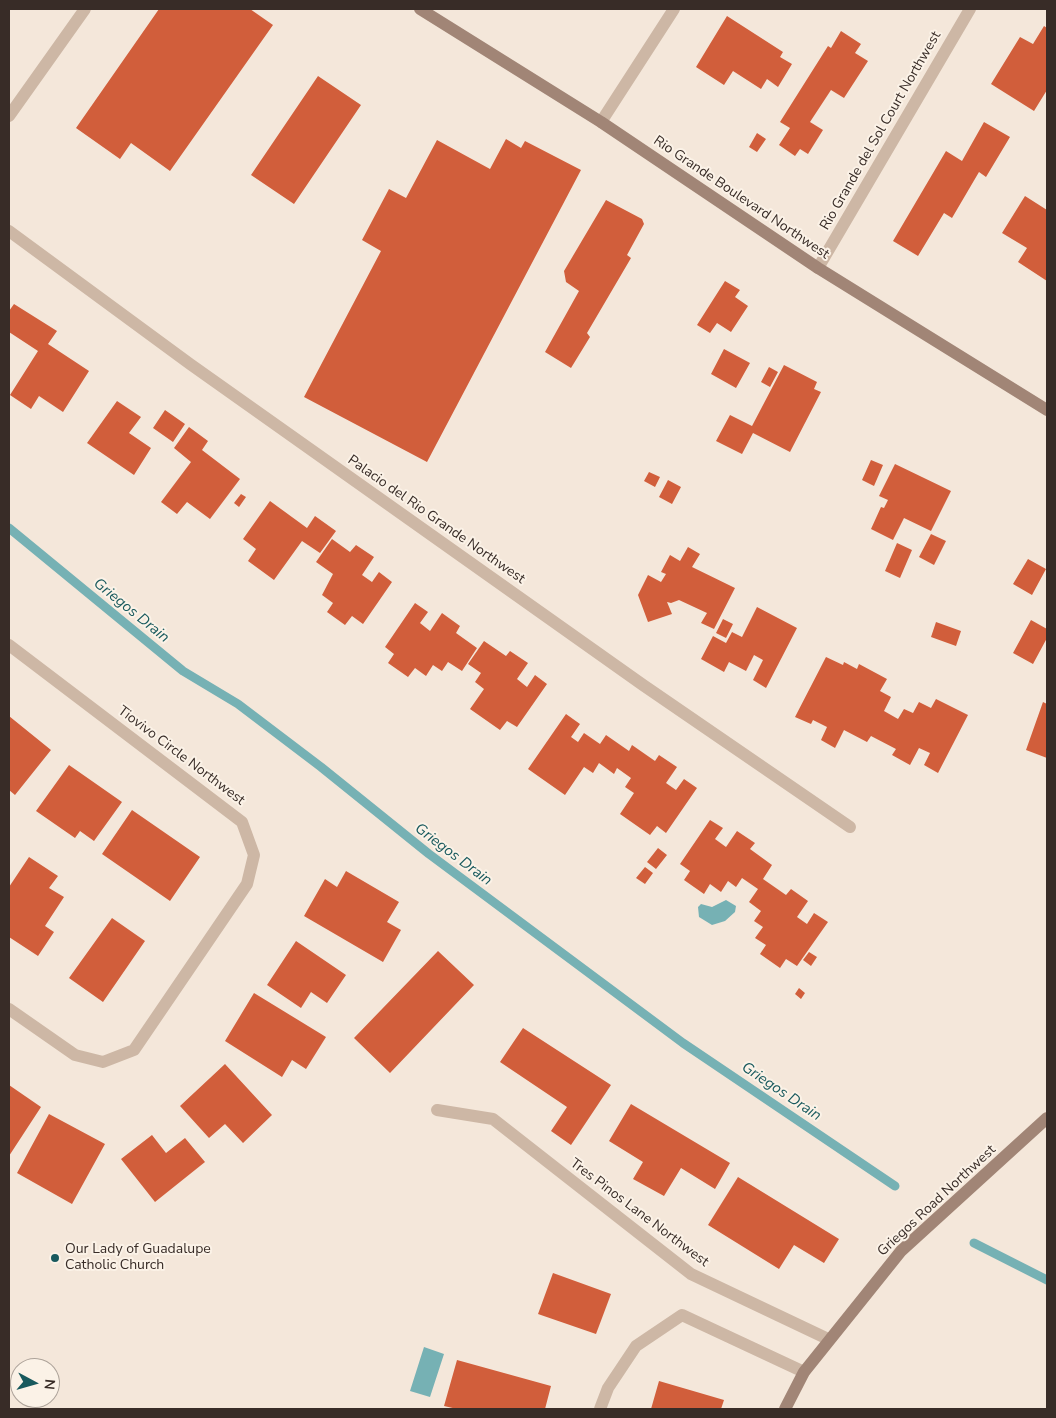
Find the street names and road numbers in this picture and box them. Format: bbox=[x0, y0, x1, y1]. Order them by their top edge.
street label: Rio Grande del Sol Court Northwest bbox=[817, 29, 945, 233]
street label: Rio Grande Boulevard Northwest bbox=[650, 133, 832, 263]
street label: Palacio del Rio Grande Northwest bbox=[344, 452, 528, 588]
street label: Tiovivo Circle Northwest bbox=[114, 703, 248, 809]
street label: Griegos Road Northwest bbox=[874, 1142, 1000, 1260]
street label: Tres Pinos Lane Northwest bbox=[566, 1155, 712, 1271]

